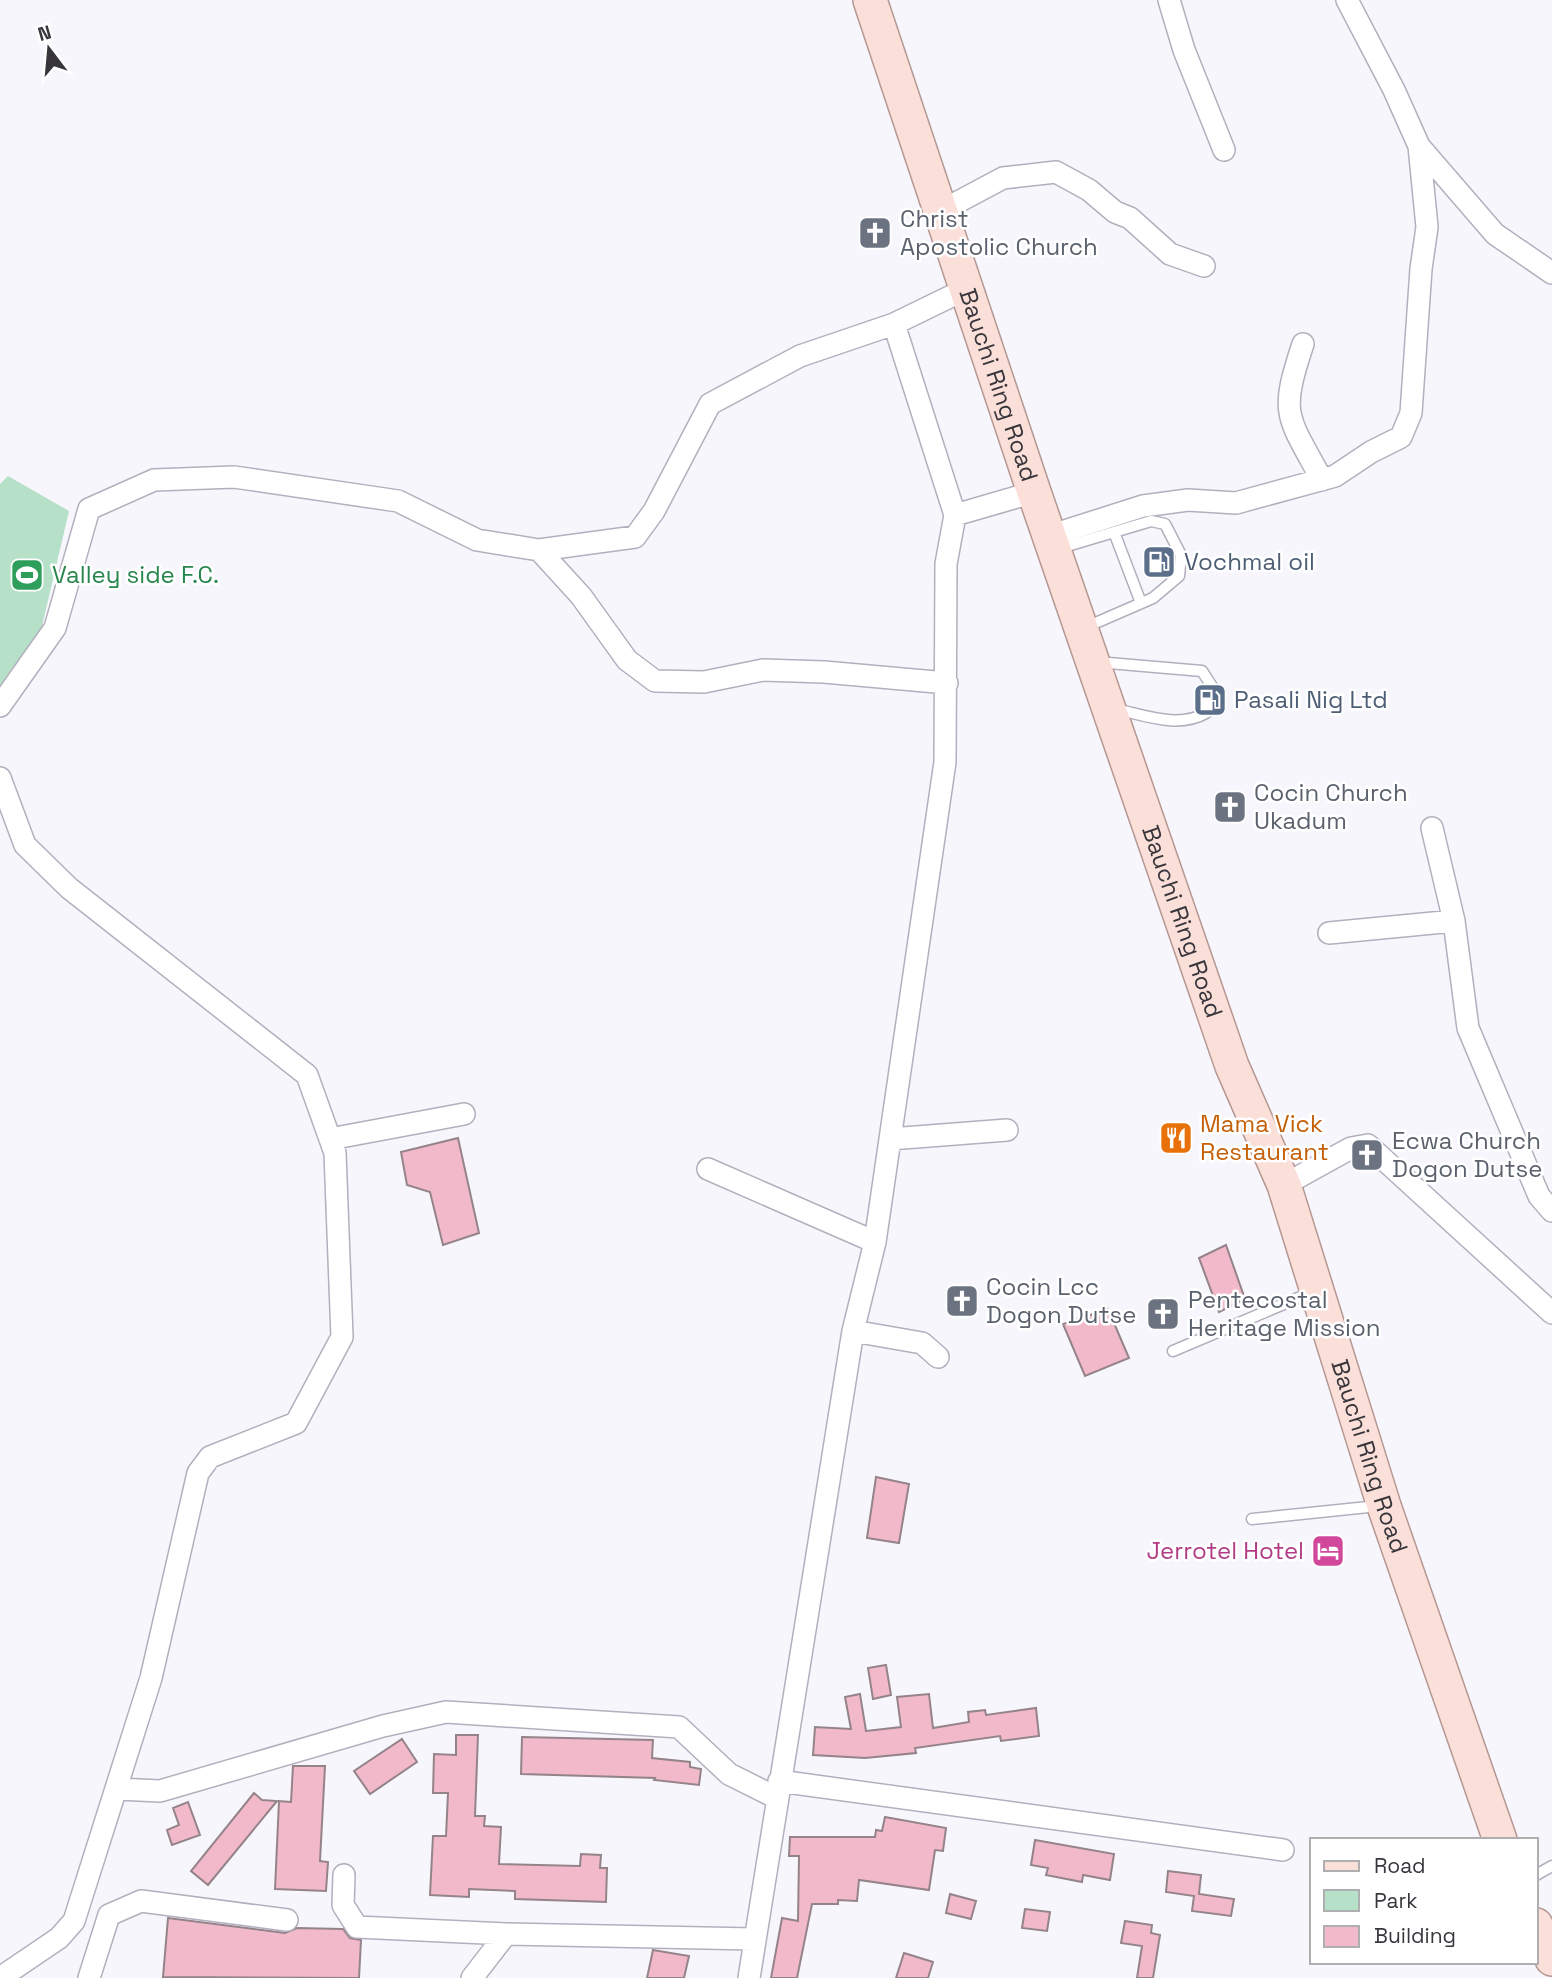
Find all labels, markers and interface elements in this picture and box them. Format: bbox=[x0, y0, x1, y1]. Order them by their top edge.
north arrow bbox=[14, 14, 84, 84]
text: N bbox=[35, 19, 54, 47]
place label: Christ Apostolic Church bbox=[900, 203, 1098, 262]
church icon: Christ Apostolic Church bbox=[856, 214, 894, 252]
street label: Bauchi Ring Road bbox=[952, 285, 1045, 486]
fuel station icon: Vochmal oil bbox=[1140, 543, 1178, 581]
place label: Vochmal oil bbox=[1184, 546, 1315, 577]
sports icon: Valley side F.C. bbox=[8, 556, 46, 594]
place label: Valley side F.C. bbox=[52, 559, 219, 590]
fuel station icon: Pasali Nig Ltd bbox=[1191, 681, 1229, 719]
place label: Pasali Nig Ltd bbox=[1234, 684, 1388, 715]
place label: Cocin Church Ukadum bbox=[1254, 777, 1408, 836]
church icon: Cocin Church Ukadum bbox=[1211, 788, 1249, 826]
street label: Bauchi Ring Road bbox=[1135, 821, 1230, 1022]
place label: Mama Vick Restaurant bbox=[1200, 1108, 1329, 1167]
restaurant icon: Mama Vick Restaurant bbox=[1157, 1119, 1195, 1157]
place label: Ecwa Church Dogon Dutse bbox=[1392, 1125, 1542, 1184]
church icon: Ecwa Church Dogon Dutse bbox=[1348, 1136, 1386, 1174]
place label: Cocin Lcc Dogon Dutse bbox=[986, 1271, 1136, 1330]
church icon: Cocin Lcc Dogon Dutse bbox=[943, 1282, 981, 1320]
place label: Pentecostal Heritage Mission bbox=[1188, 1284, 1380, 1343]
church icon: Pentecostal Heritage Mission bbox=[1144, 1295, 1182, 1333]
street label: Bauchi Ring Road bbox=[1324, 1355, 1415, 1557]
hotel icon: Jerrotel Hotel bbox=[1309, 1532, 1347, 1570]
place label: Jerrotel Hotel bbox=[1146, 1535, 1304, 1566]
legend bbox=[1310, 1838, 1538, 1964]
text: Road bbox=[1374, 1852, 1426, 1879]
text: Park bbox=[1374, 1887, 1418, 1914]
text: Building bbox=[1374, 1922, 1456, 1949]

